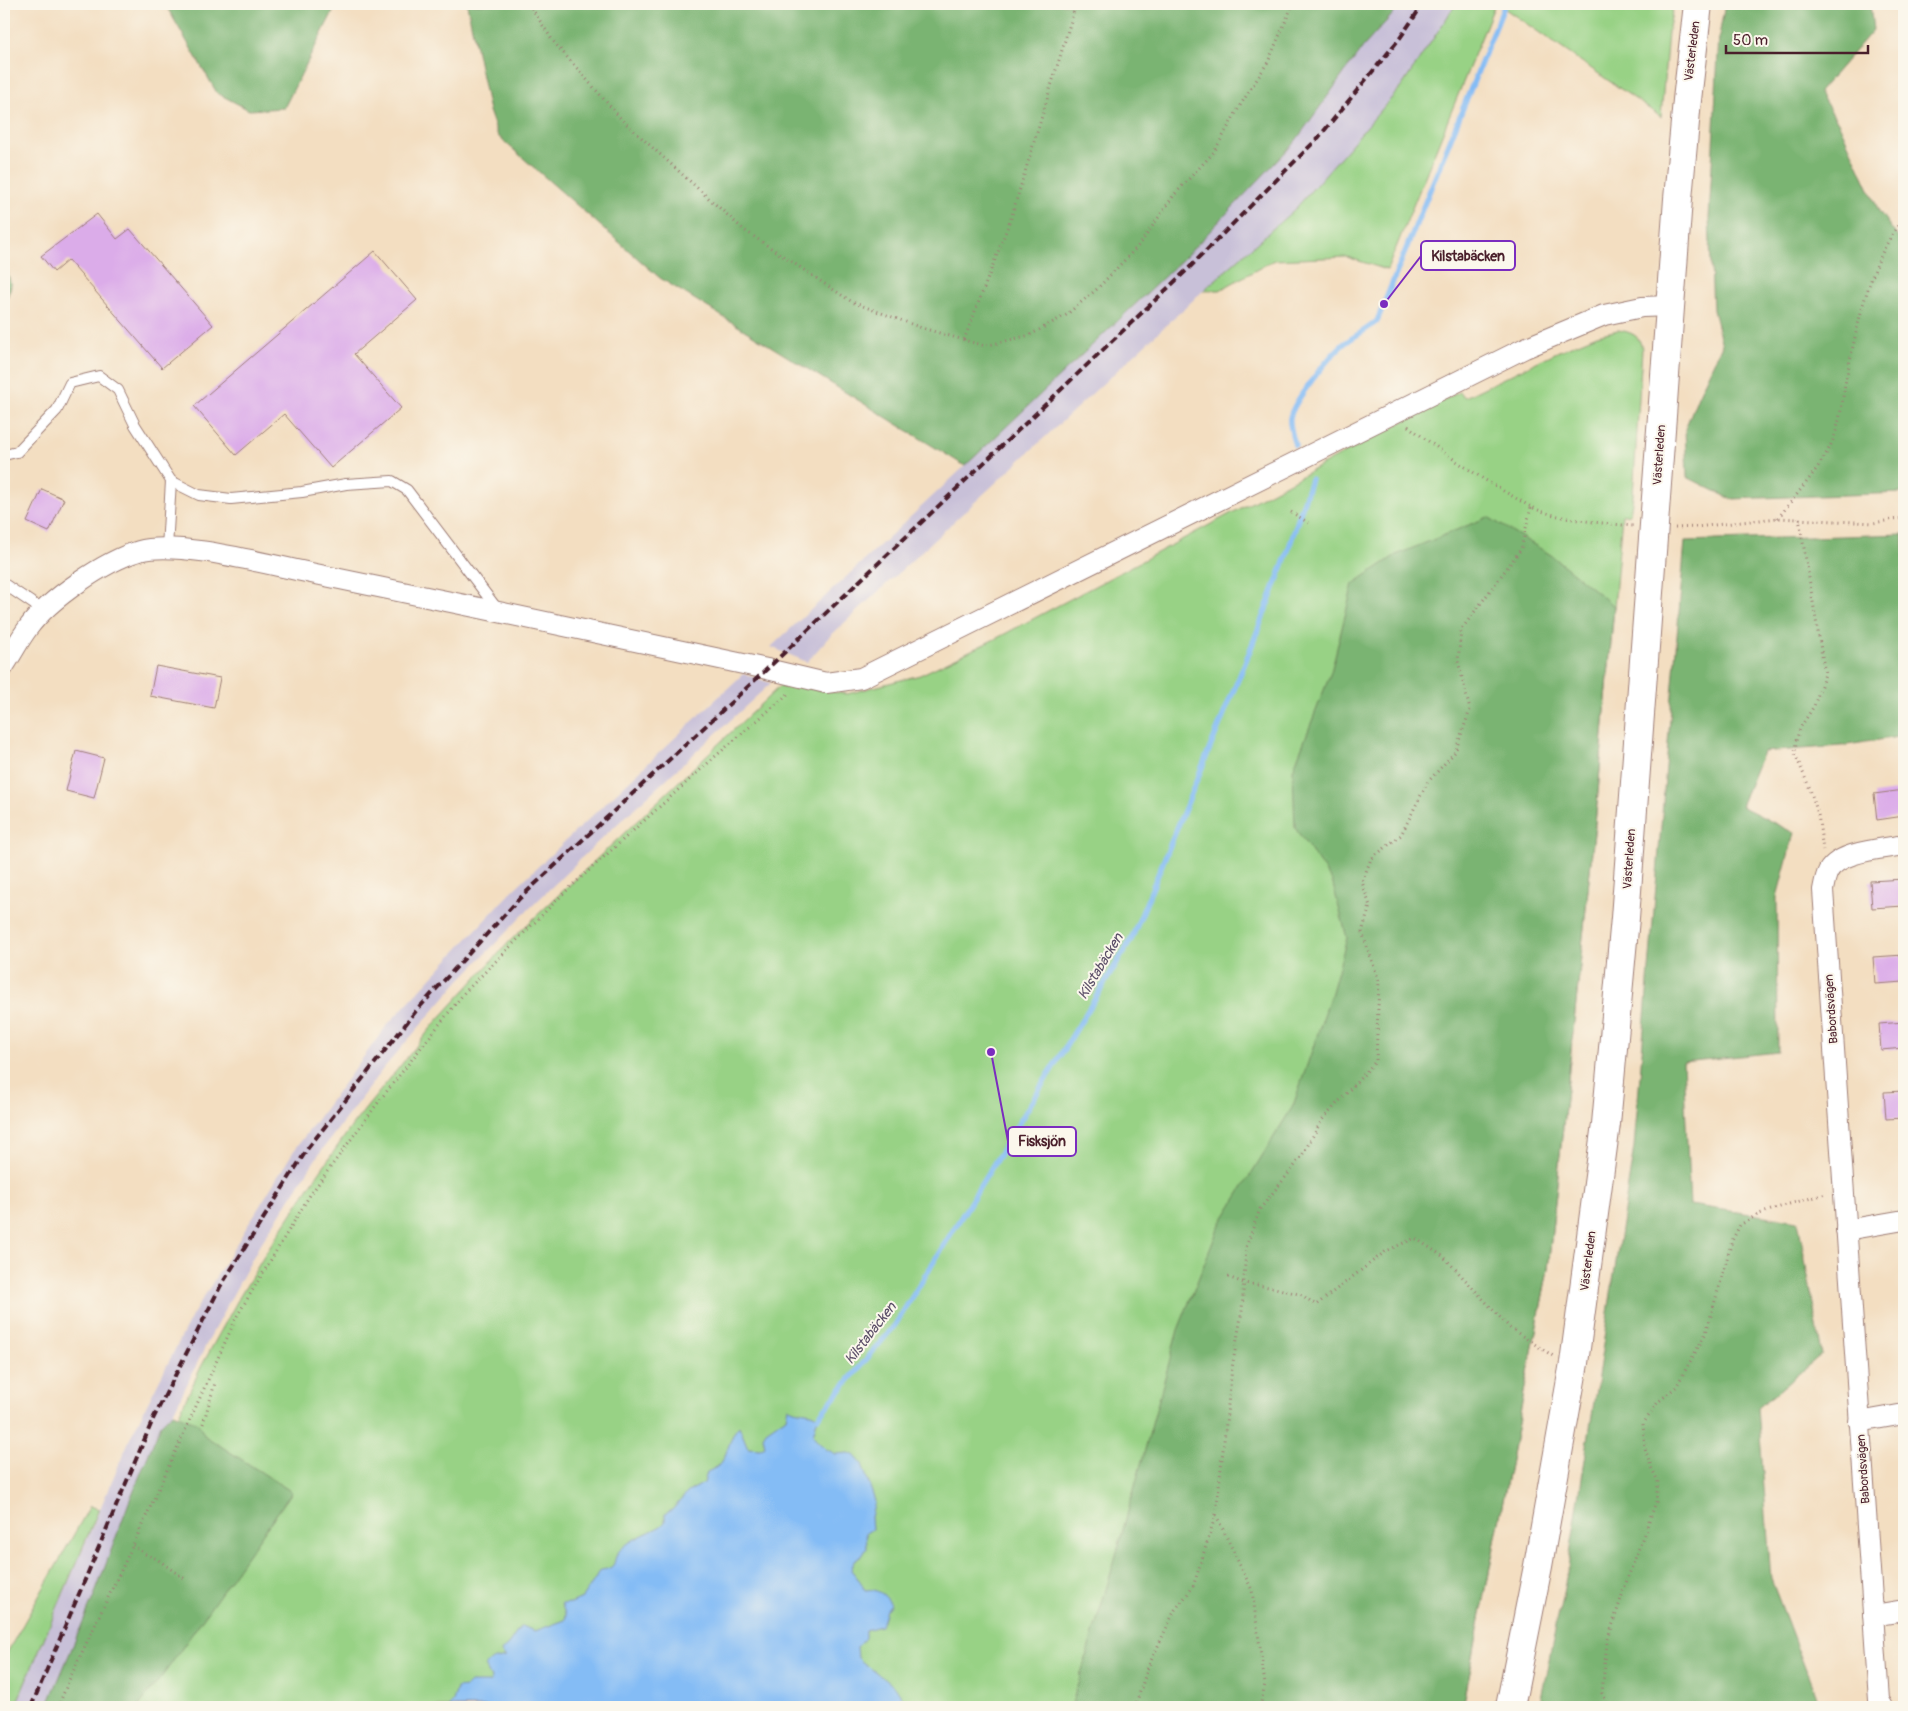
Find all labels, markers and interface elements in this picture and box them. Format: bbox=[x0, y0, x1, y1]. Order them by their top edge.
street label: Västerleden bbox=[1681, 20, 1704, 82]
scale bar bbox=[1726, 22, 1868, 54]
text: 50 m bbox=[1733, 31, 1768, 50]
callout: Kilstabäcken bbox=[1421, 241, 1515, 270]
text: Kilstabäcken bbox=[1431, 248, 1505, 265]
street label: Västerleden bbox=[1650, 424, 1669, 486]
street label: Västerleden bbox=[1620, 828, 1639, 890]
water label: Kilstabäcken bbox=[1074, 929, 1127, 1002]
street label: Babordsvägen bbox=[1822, 974, 1841, 1044]
callout: Fisksjön bbox=[1008, 1127, 1076, 1156]
text: Fisksjön bbox=[1018, 1133, 1066, 1150]
street label: Västerleden bbox=[1577, 1230, 1600, 1292]
water label: Kilstabäcken bbox=[841, 1298, 900, 1368]
street label: Babordsvägen bbox=[1854, 1434, 1873, 1504]

